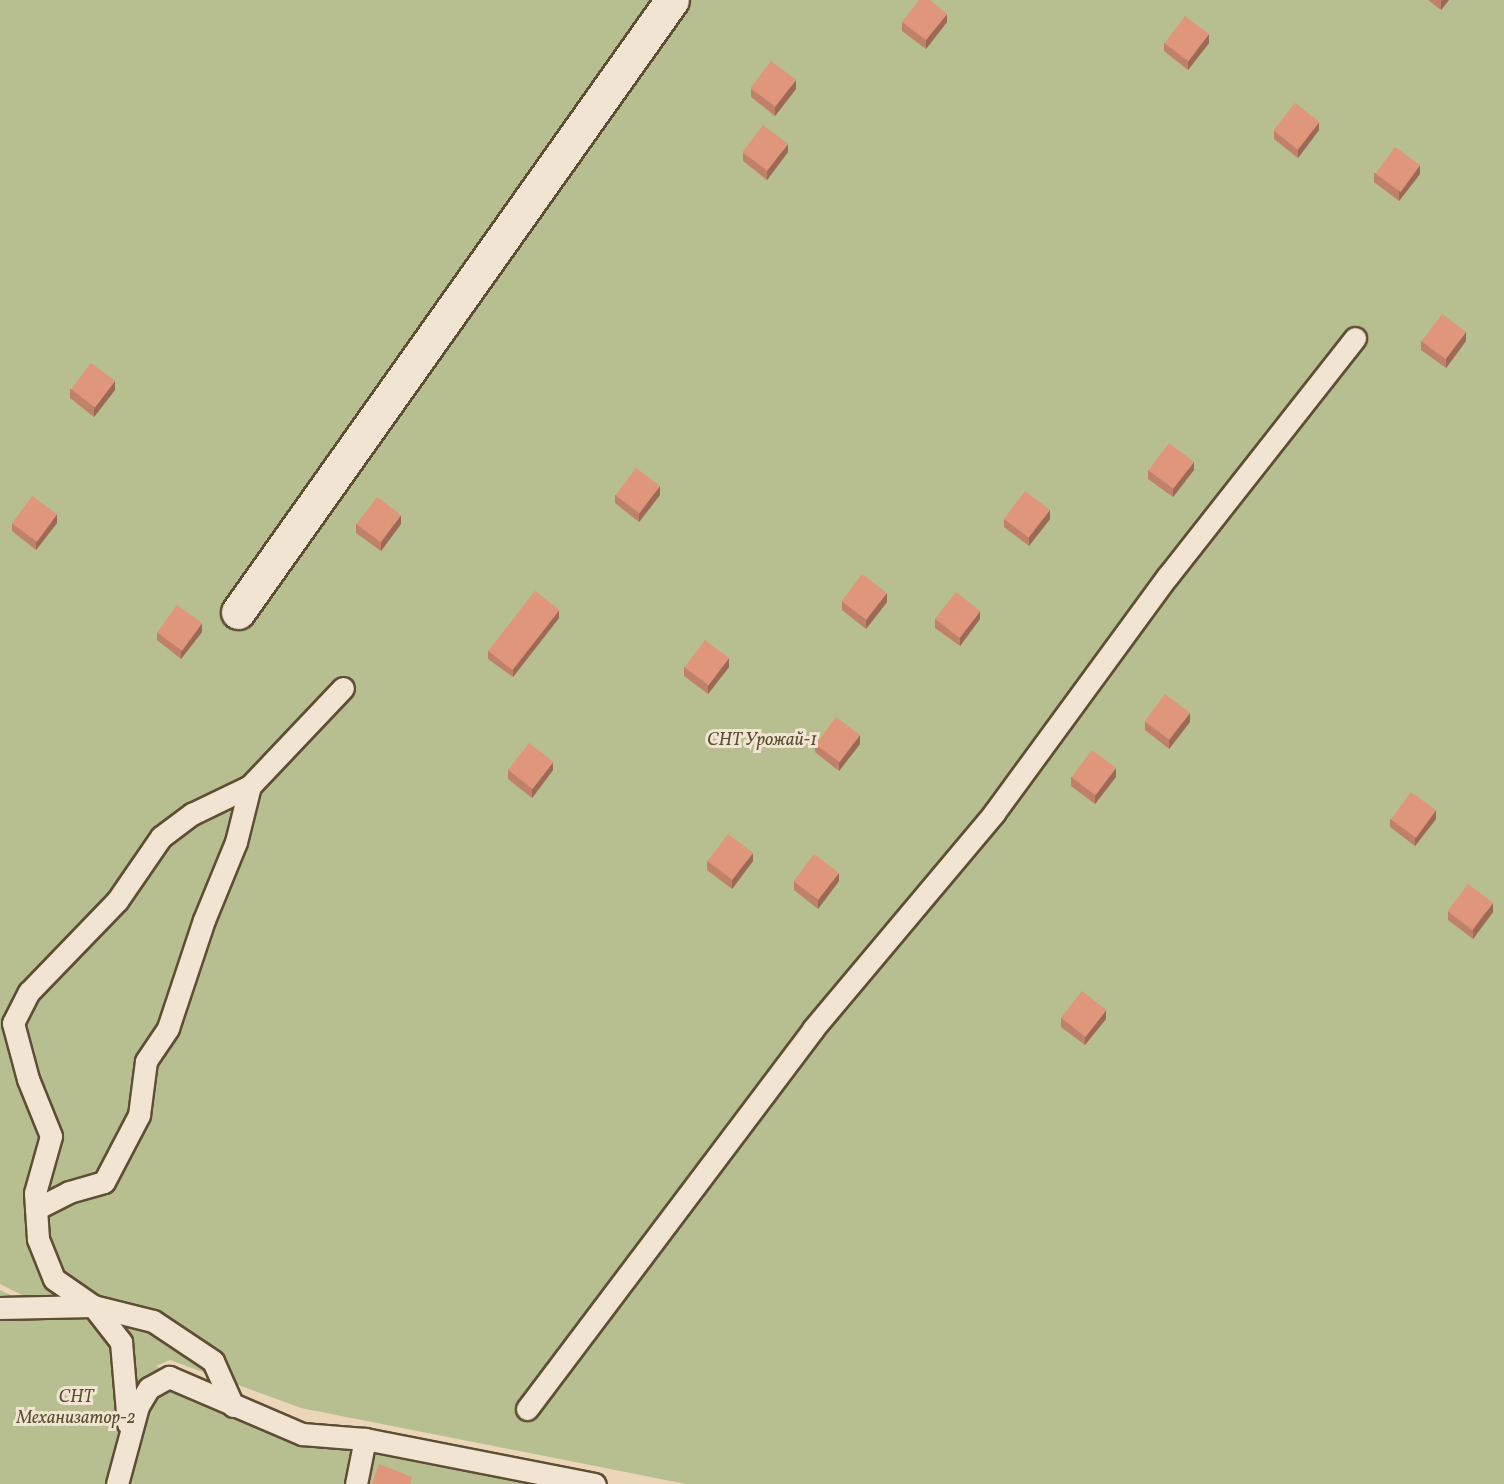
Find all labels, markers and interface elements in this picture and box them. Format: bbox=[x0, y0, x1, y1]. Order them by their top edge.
park label: СНТ Урожай-1 bbox=[707, 730, 817, 752]
park label: СНТ Механизатор-2 bbox=[17, 1388, 135, 1430]

